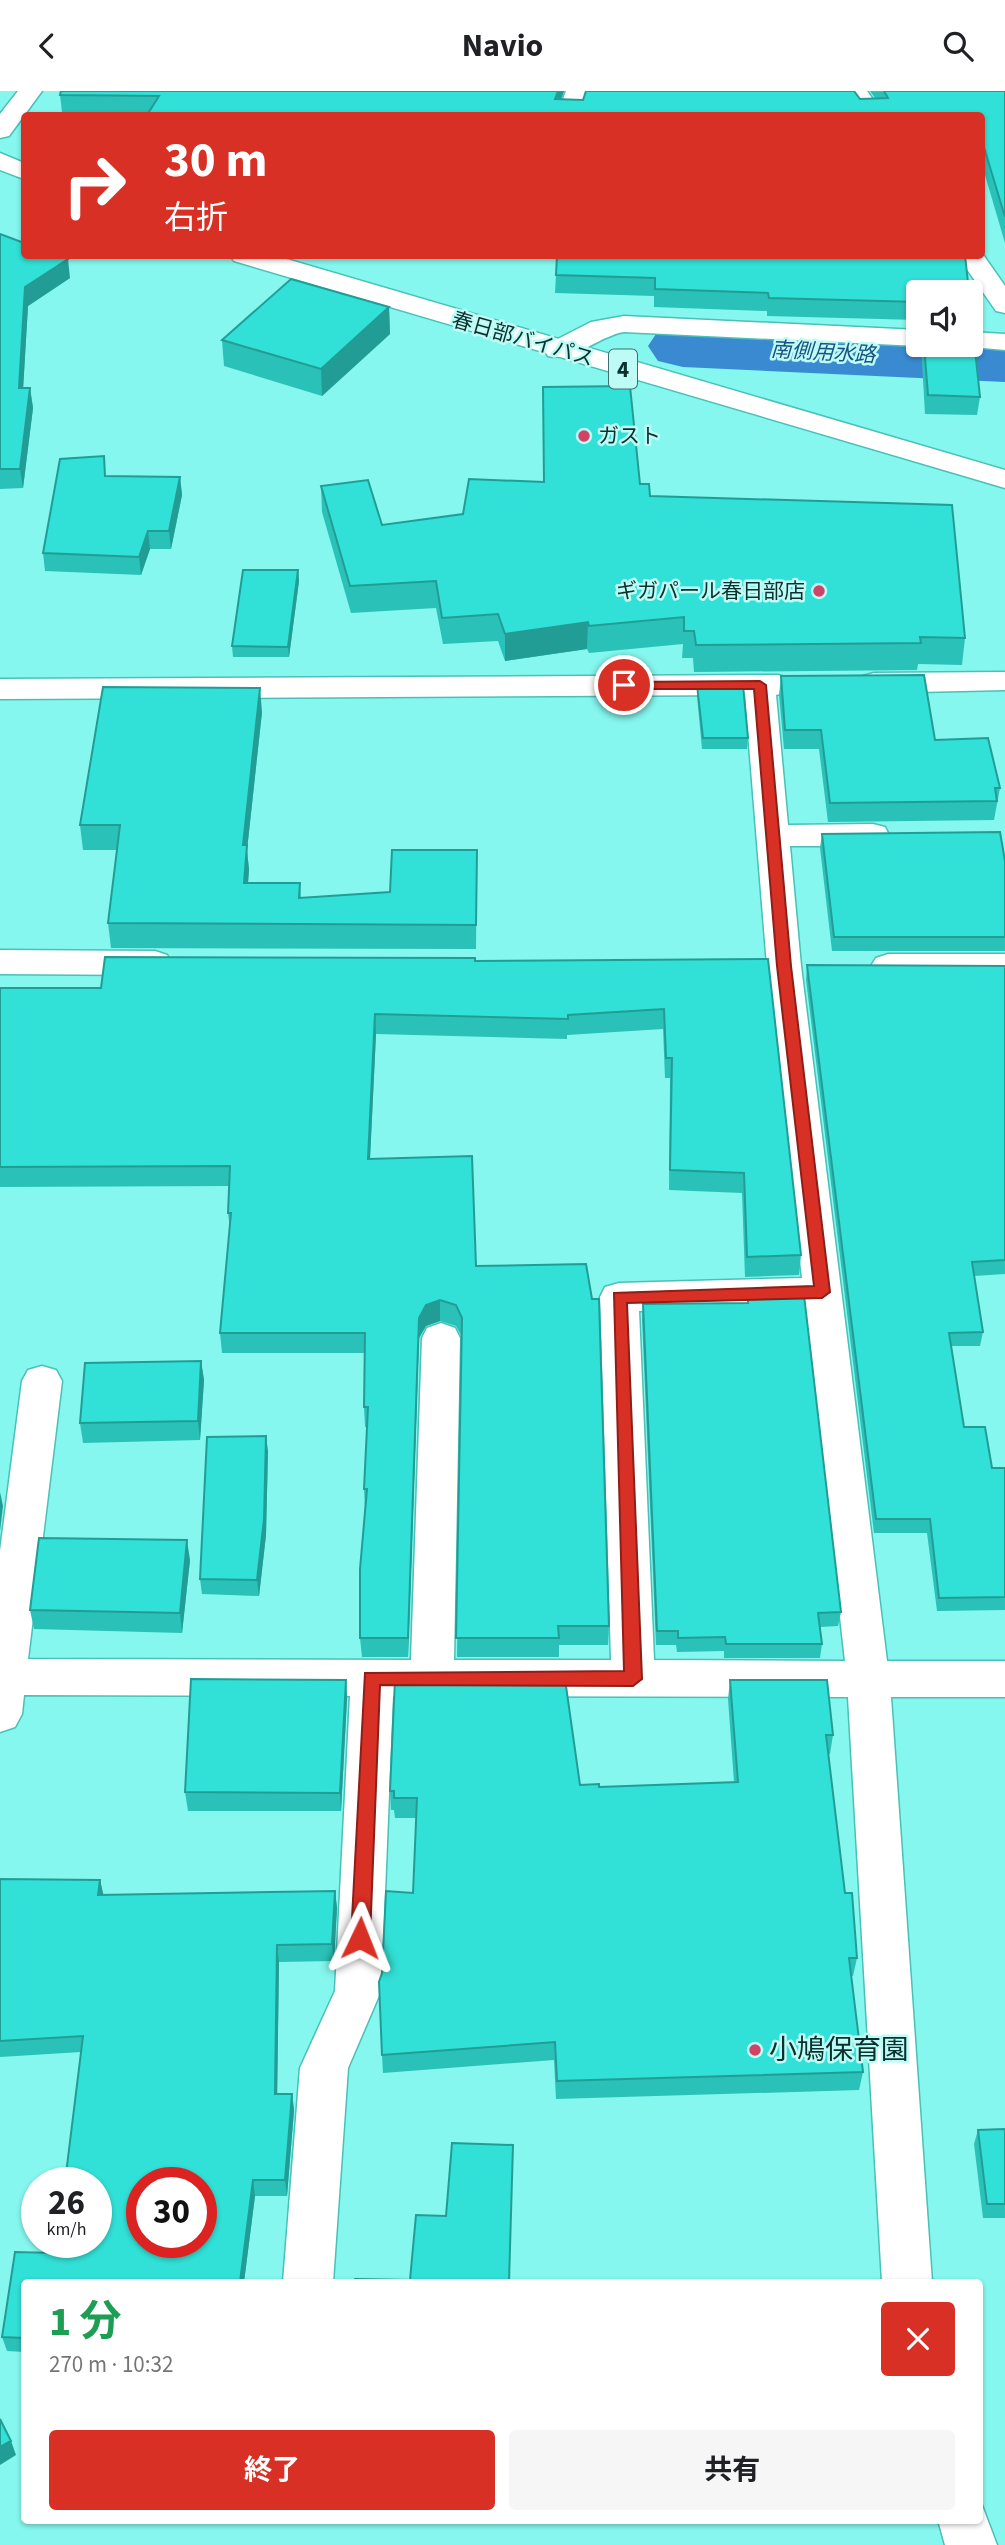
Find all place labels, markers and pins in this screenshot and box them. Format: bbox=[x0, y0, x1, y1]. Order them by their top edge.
place label: ガスト bbox=[598, 421, 661, 451]
marker: ガスト bbox=[576, 428, 592, 444]
place label: ギガパール春日部店 bbox=[616, 576, 805, 606]
marker: ギガパール春日部店 bbox=[811, 583, 827, 599]
pin bbox=[594, 655, 654, 715]
place label: 小鳩保育園 bbox=[769, 2030, 909, 2070]
marker: 小鳩保育園 bbox=[747, 2042, 763, 2058]

